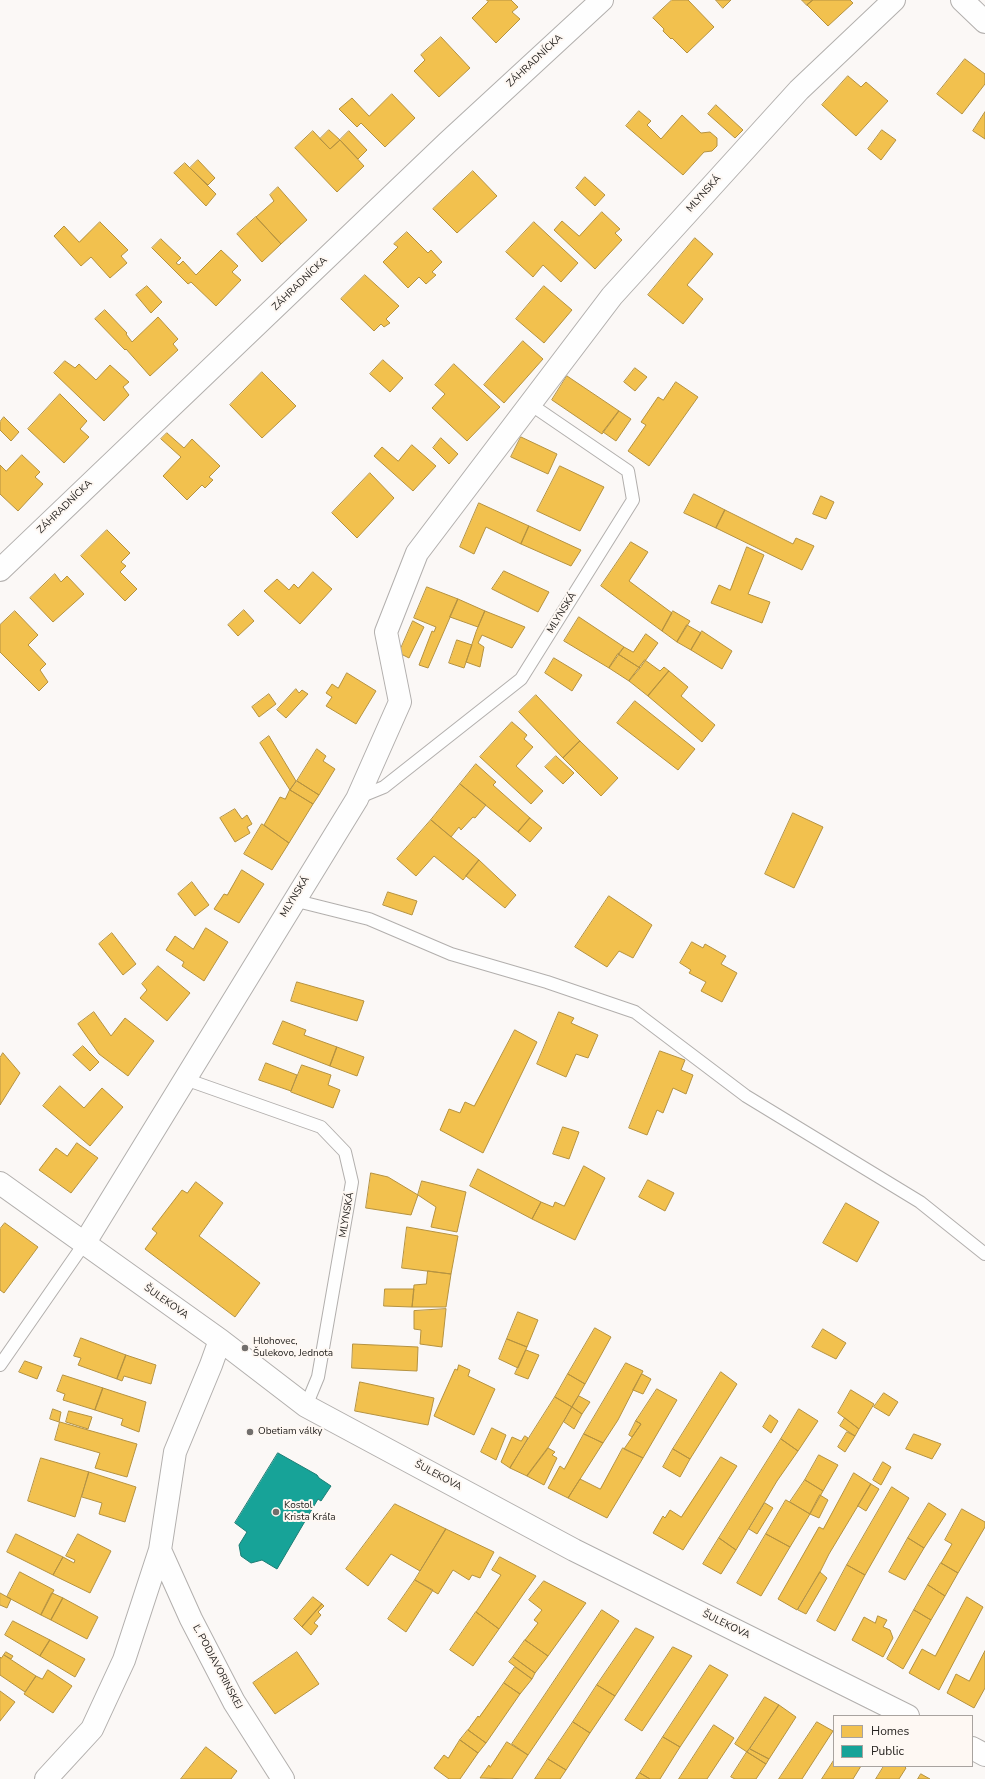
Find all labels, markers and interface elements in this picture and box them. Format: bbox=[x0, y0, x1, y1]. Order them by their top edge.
street label: ZÁHRADNÍCKA bbox=[505, 32, 565, 90]
street label: MLYNSKÁ bbox=[684, 173, 724, 215]
street label: ZÁHRADNÍCKA bbox=[270, 255, 330, 313]
street label: ZÁHRADNÍCKA bbox=[35, 478, 95, 536]
street label: MLYNSKÁ bbox=[545, 590, 579, 636]
street label: MLYNSKÁ bbox=[278, 874, 312, 920]
street label: MLYNSKÁ bbox=[337, 1191, 357, 1239]
street label: ŠULEKOVA bbox=[141, 1282, 191, 1322]
place label: Hlohovec, Šulekovo, Jednota bbox=[253, 1336, 333, 1360]
marker: Hlohovec, Šulekovo, Jednota bbox=[240, 1343, 250, 1353]
place label: Obetiam války bbox=[258, 1426, 322, 1438]
marker: Obetiam války bbox=[245, 1427, 255, 1437]
street label: ŠULEKOVA bbox=[412, 1459, 464, 1493]
place label: Kostol Krista Kráľa bbox=[284, 1500, 336, 1524]
marker: Kostol Krista Kráľa bbox=[271, 1507, 281, 1517]
street label: ŠULEKOVA bbox=[700, 1608, 752, 1642]
street label: Ľ. PODJAVORINSKEJ bbox=[190, 1623, 244, 1711]
legend bbox=[833, 1715, 973, 1767]
text: Homes bbox=[871, 1723, 909, 1739]
text: Public bbox=[871, 1743, 904, 1759]

